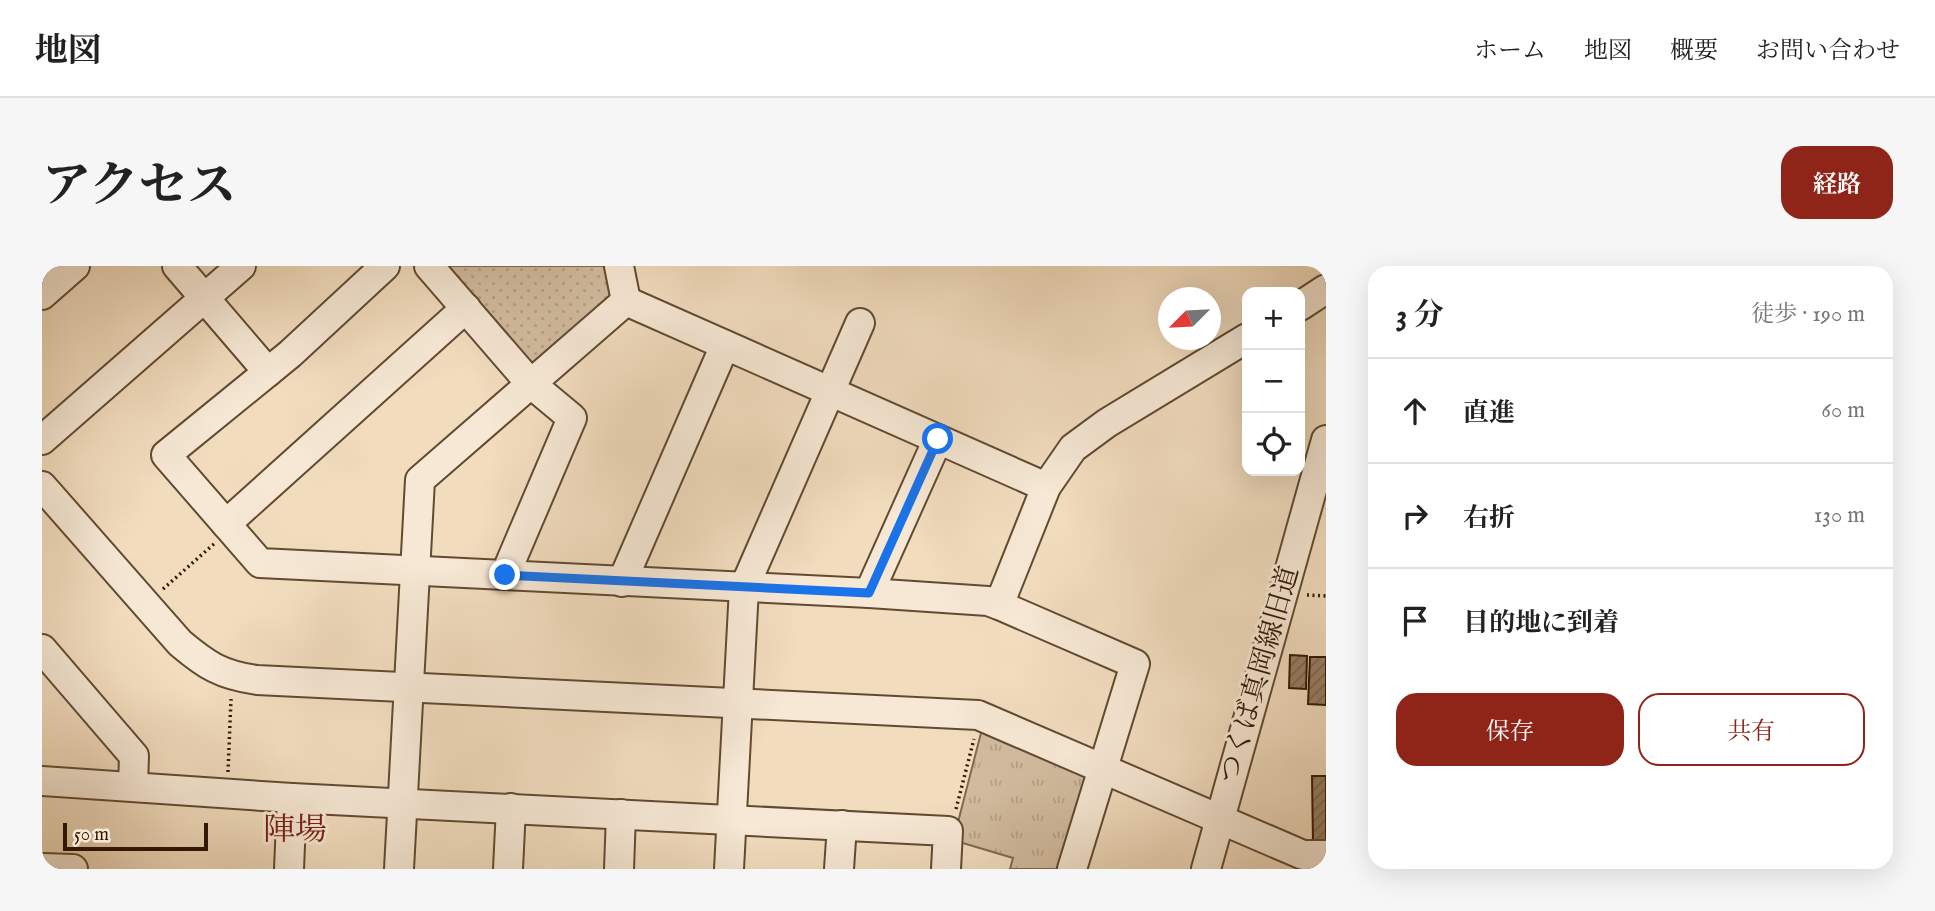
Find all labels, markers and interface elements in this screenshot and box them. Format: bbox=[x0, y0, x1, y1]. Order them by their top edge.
text: 地図 bbox=[35, 31, 101, 73]
text: ホーム bbox=[1474, 36, 1546, 67]
text: 地図 bbox=[1584, 36, 1632, 67]
text: 概要 bbox=[1670, 36, 1718, 67]
text: お問い合わせ bbox=[1756, 36, 1900, 67]
button: 経路 bbox=[1781, 146, 1893, 219]
text: アクセス bbox=[42, 157, 237, 219]
north arrow bbox=[1158, 287, 1221, 350]
map controls bbox=[1242, 287, 1305, 476]
button: + bbox=[1242, 287, 1305, 350]
text: 3 分 bbox=[1396, 297, 1444, 335]
text: 徒歩 · 190 m bbox=[1751, 300, 1865, 329]
button: − bbox=[1242, 350, 1305, 413]
icon: ahead bbox=[1396, 392, 1434, 430]
text: 60 m bbox=[1821, 396, 1865, 425]
text: 直進 bbox=[1463, 397, 1515, 430]
button: locate bbox=[1242, 413, 1305, 476]
route start bbox=[922, 423, 953, 454]
icon: right bbox=[1396, 497, 1434, 535]
text: 130 m bbox=[1814, 501, 1865, 530]
text: 右折 bbox=[1463, 502, 1515, 535]
route end bbox=[489, 559, 520, 590]
street label: つくば真岡線旧道 bbox=[1212, 563, 1308, 787]
icon: arrive bbox=[1396, 602, 1434, 640]
text: 目的地に到着 bbox=[1463, 607, 1619, 640]
button: 保存 bbox=[1396, 693, 1624, 766]
button: 共有 bbox=[1638, 693, 1865, 766]
district label: 陣場 bbox=[263, 811, 327, 852]
scale bar bbox=[63, 820, 208, 852]
text: 50 m bbox=[74, 823, 109, 847]

